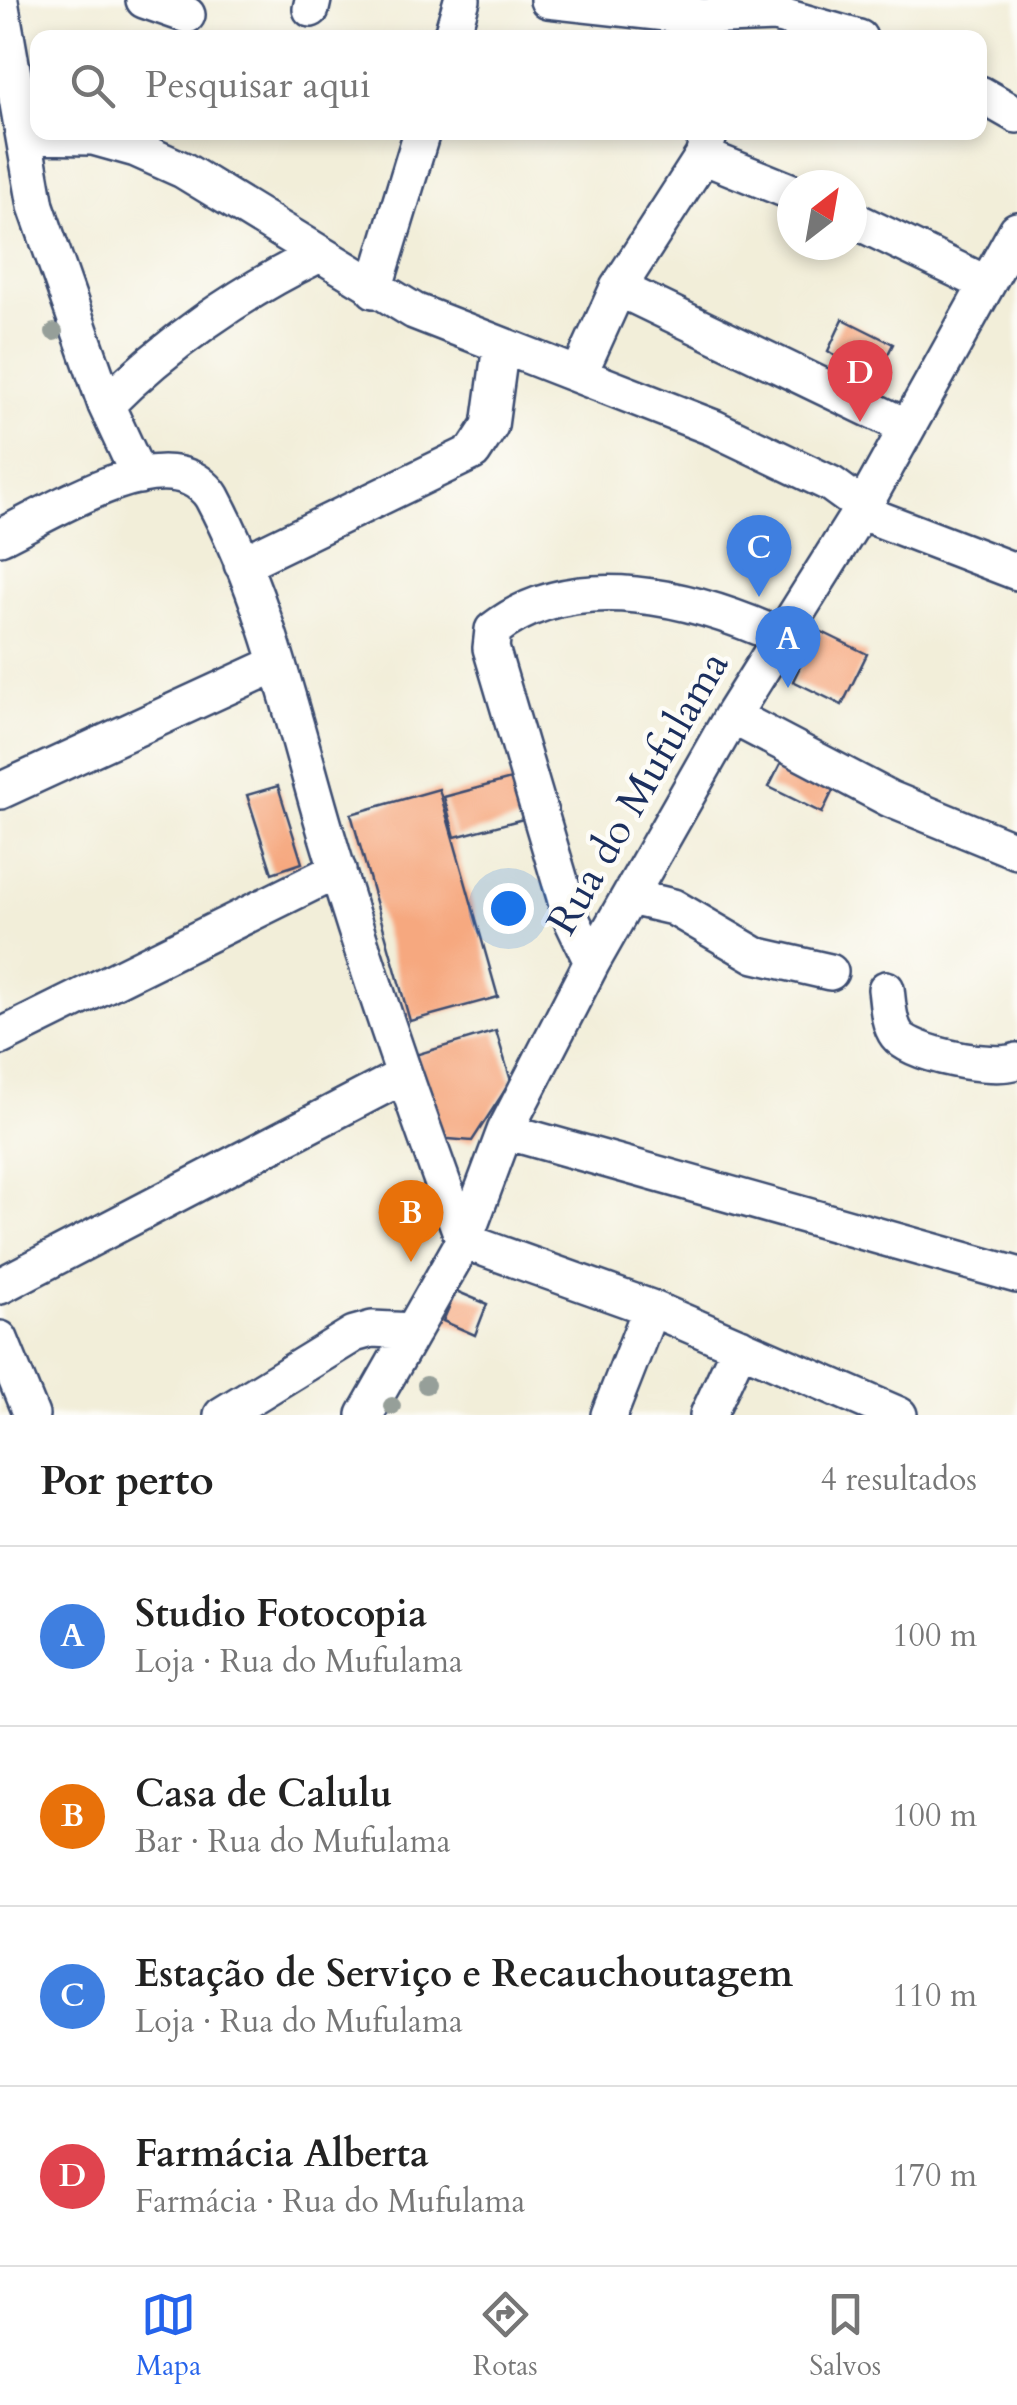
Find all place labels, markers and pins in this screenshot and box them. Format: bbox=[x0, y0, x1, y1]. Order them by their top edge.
pin: D bbox=[828, 340, 892, 422]
pin: C bbox=[726, 514, 792, 597]
pin: A bbox=[756, 606, 820, 688]
pin: B bbox=[378, 1180, 444, 1262]

